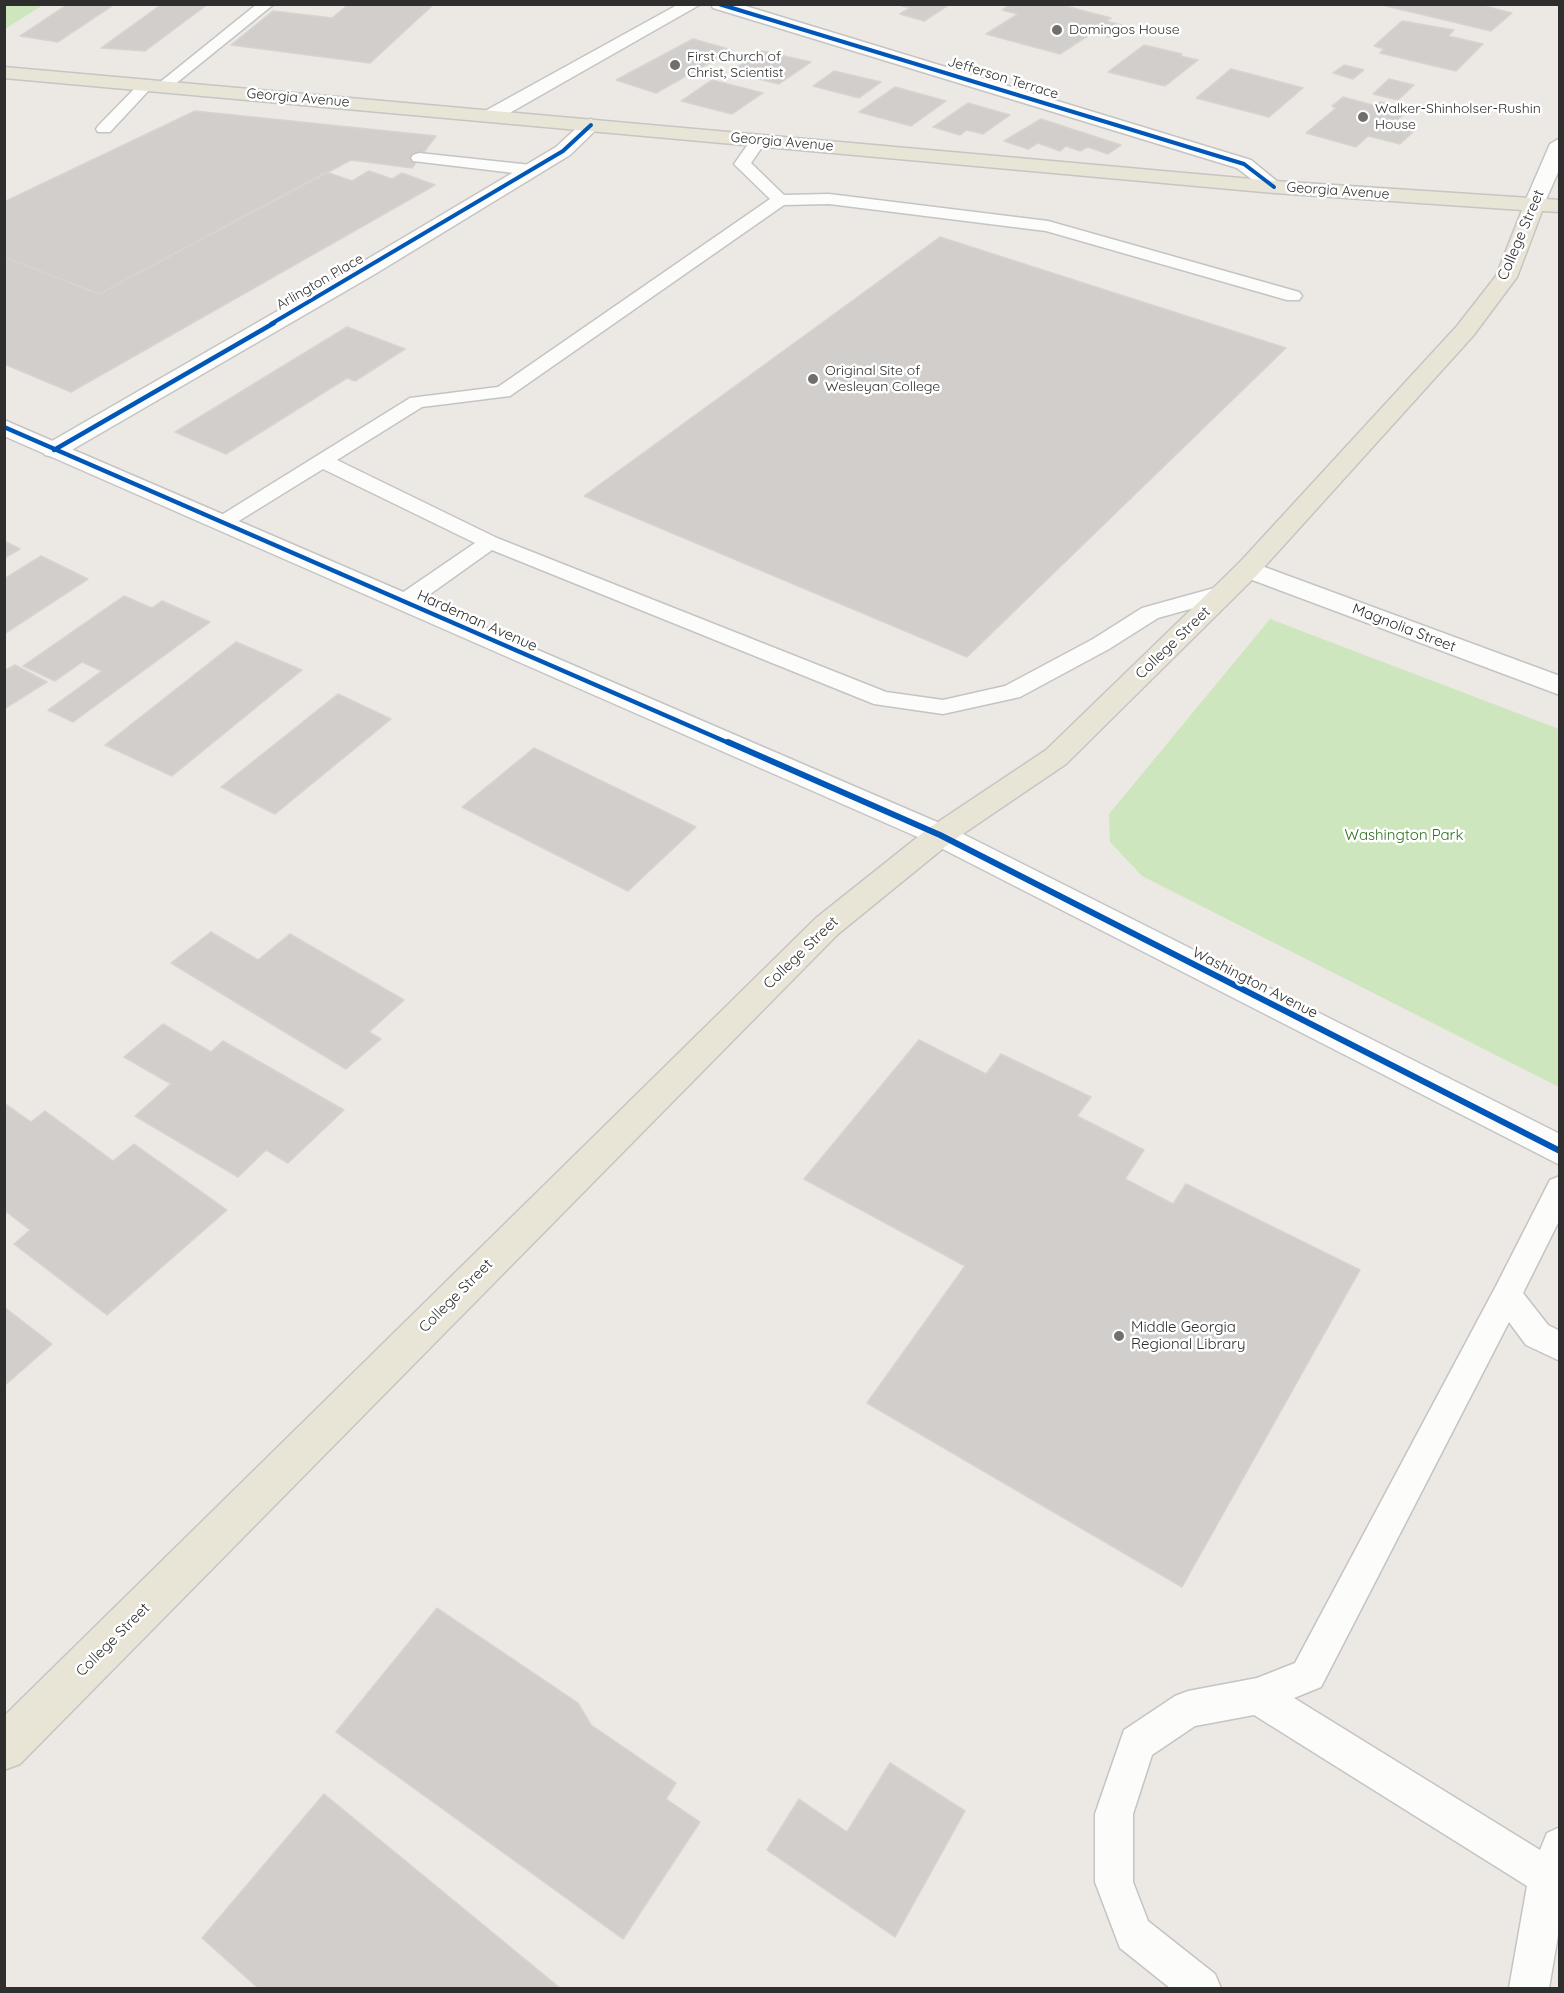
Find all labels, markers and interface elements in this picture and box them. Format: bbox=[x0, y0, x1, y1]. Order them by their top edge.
place label: Domingos House bbox=[1069, 22, 1180, 38]
marker: Domingos House bbox=[1050, 23, 1064, 37]
place label: First Church of Christ, Scientist bbox=[687, 49, 784, 82]
street label: Jefferson Terrace bbox=[945, 53, 1061, 103]
marker: First Church of Christ, Scientist bbox=[668, 58, 682, 72]
street label: Georgia Avenue bbox=[246, 85, 350, 111]
place label: Walker-Shinholser-Rushin House bbox=[1375, 101, 1541, 134]
marker: Walker-Shinholser-Rushin House bbox=[1356, 110, 1370, 124]
street label: Georgia Avenue bbox=[730, 129, 834, 155]
street label: Georgia Avenue bbox=[1286, 179, 1390, 203]
street label: College Street bbox=[1494, 187, 1548, 283]
street label: Arlington Place bbox=[273, 250, 367, 314]
place label: Original Site of Wesleyan College bbox=[825, 363, 940, 396]
marker: Original Site of Wesleyan College bbox=[806, 372, 820, 386]
street label: Hardeman Avenue bbox=[414, 586, 540, 656]
street label: Magnolia Street bbox=[1350, 600, 1458, 656]
street label: College Street bbox=[1132, 603, 1214, 683]
park label: Washington Park bbox=[1345, 826, 1463, 844]
street label: College Street bbox=[760, 913, 842, 993]
street label: Washington Avenue bbox=[1189, 944, 1321, 1022]
street label: College Street bbox=[415, 1255, 497, 1337]
place label: Middle Georgia Regional Library bbox=[1131, 1318, 1246, 1353]
marker: Middle Georgia Regional Library bbox=[1112, 1329, 1126, 1343]
street label: College Street bbox=[72, 1599, 154, 1681]

